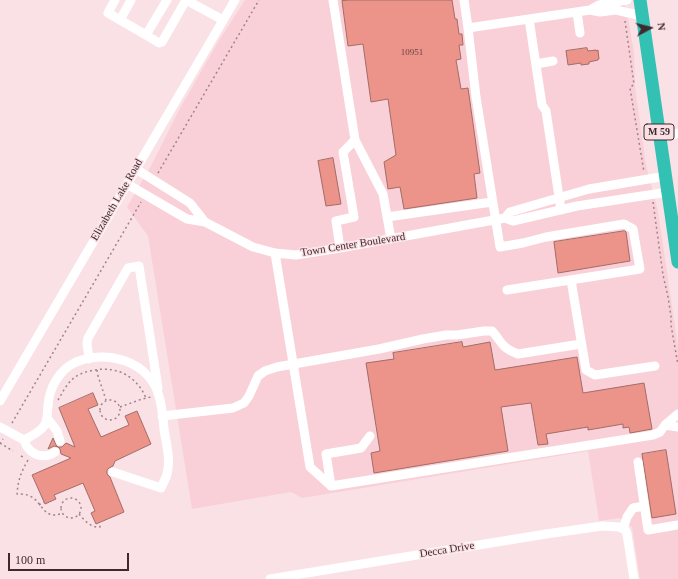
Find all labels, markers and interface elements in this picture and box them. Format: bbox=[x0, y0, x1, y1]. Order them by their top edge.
north arrow bbox=[630, 8, 670, 48]
text: N bbox=[655, 22, 668, 31]
house number: 10951 bbox=[401, 48, 423, 58]
road number: M 59 bbox=[644, 124, 674, 140]
street label: Elizabeth Lake Road bbox=[88, 157, 146, 243]
street label: Town Center Boulevard bbox=[300, 230, 406, 260]
street label: Decca Drive bbox=[419, 539, 475, 561]
scale bar bbox=[10, 545, 131, 571]
text: 100 m bbox=[15, 553, 45, 567]

